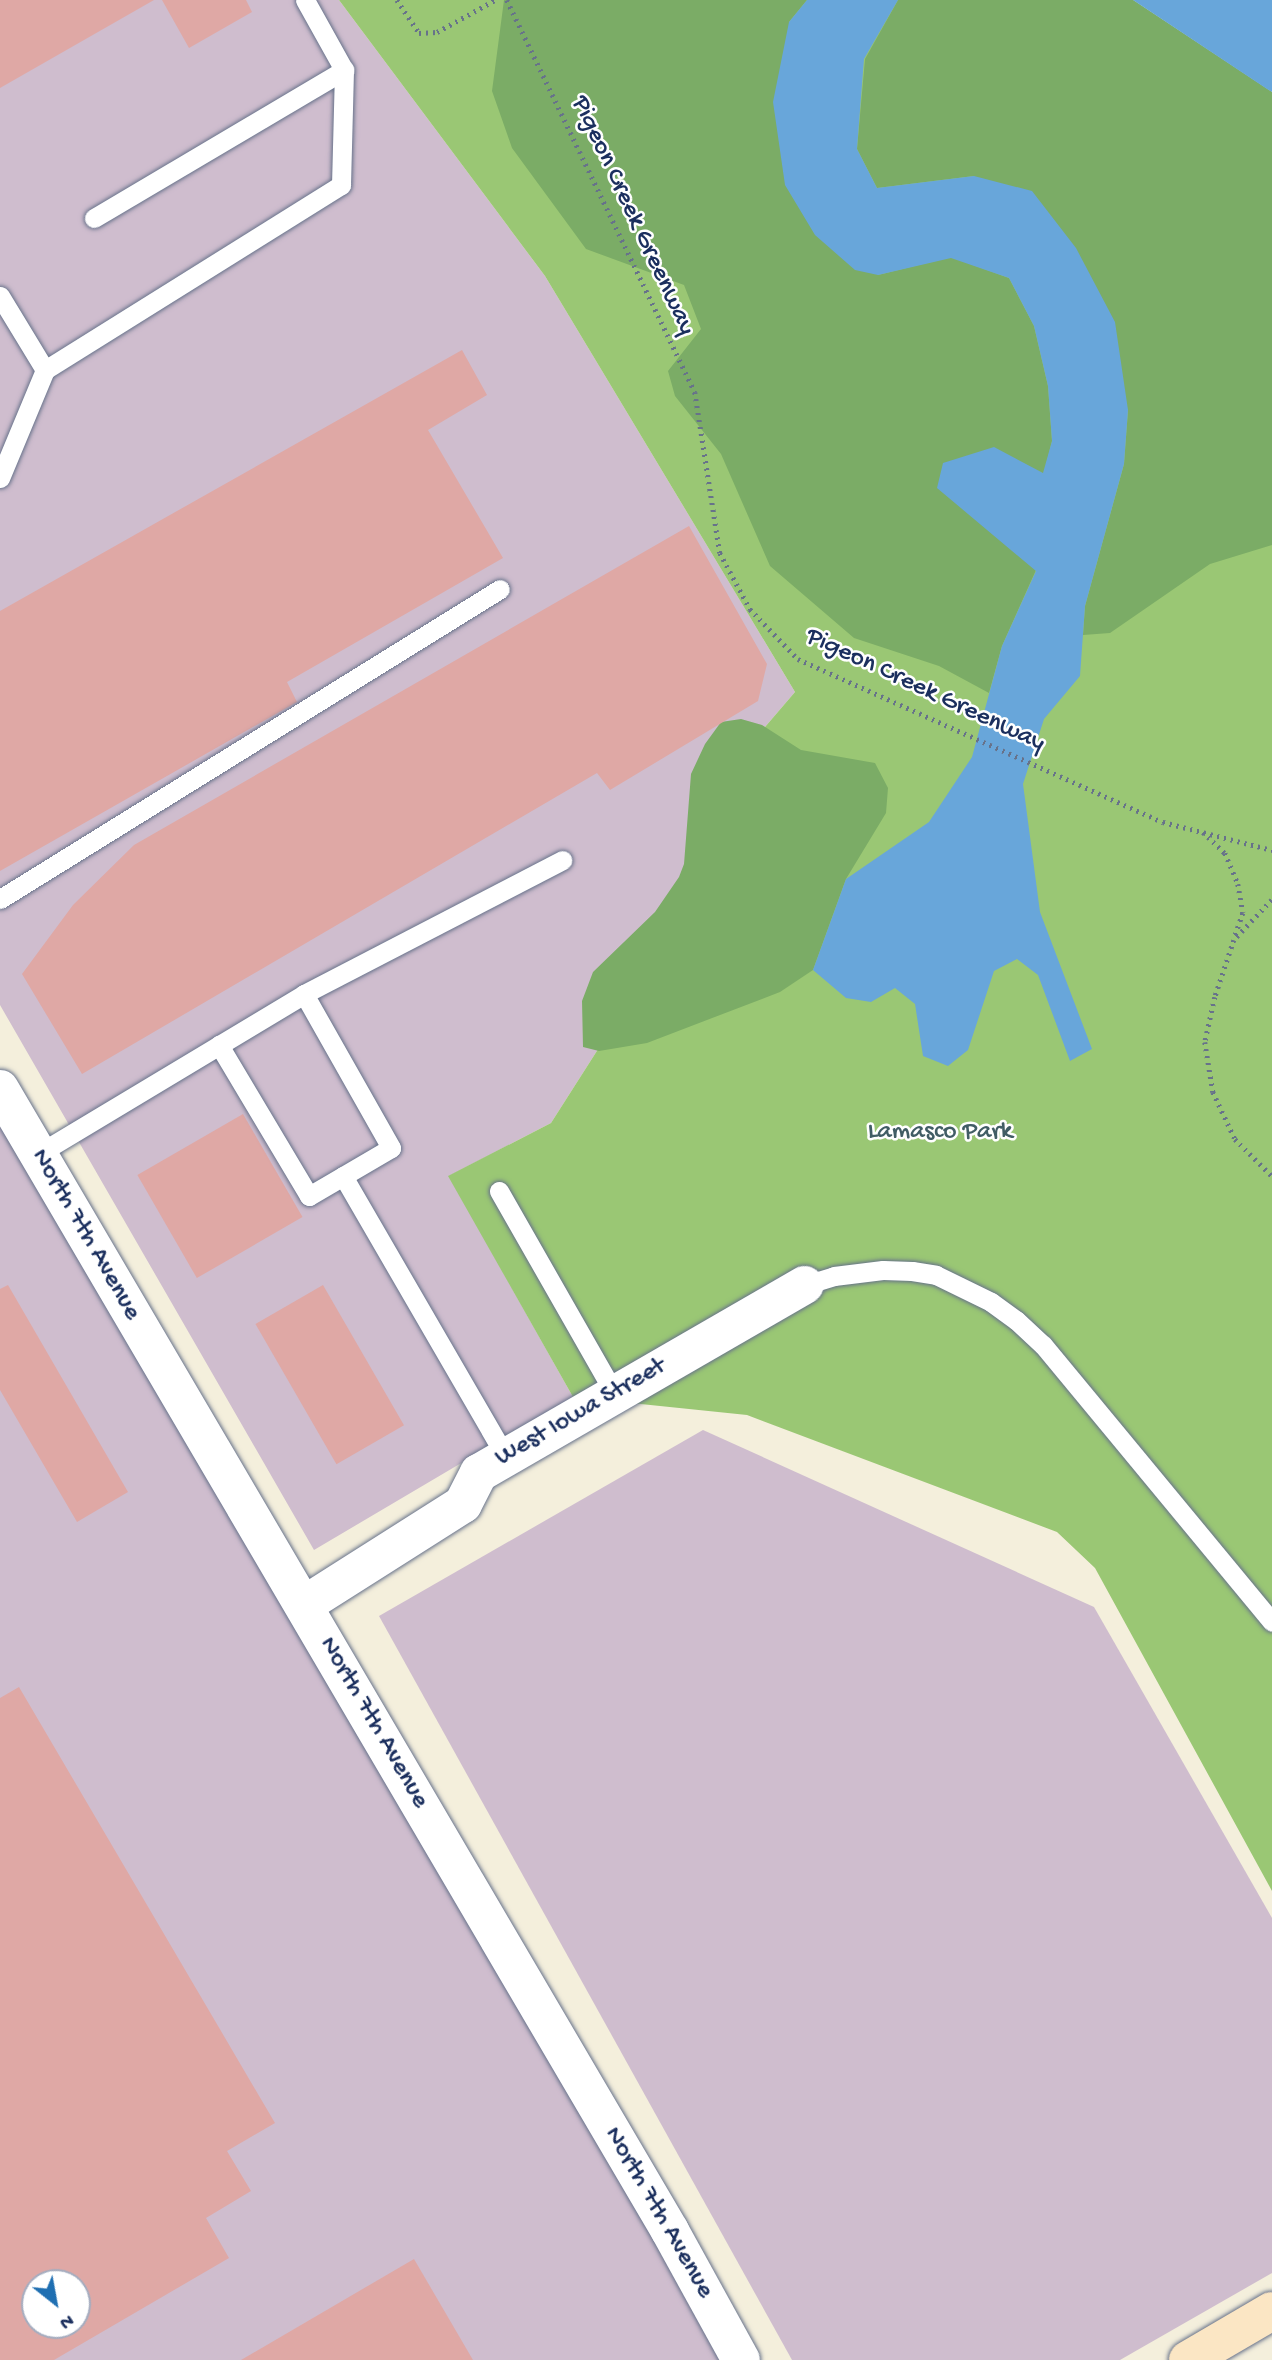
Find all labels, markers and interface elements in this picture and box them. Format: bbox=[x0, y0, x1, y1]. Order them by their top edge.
street label: Pigeon Creek Greenway bbox=[563, 91, 701, 341]
street label: Pigeon Creek Greenway bbox=[800, 622, 1050, 760]
park label: Lamasco Park bbox=[868, 1117, 1012, 1149]
street label: North 7th Avenue bbox=[23, 1144, 147, 1326]
street label: West Iowa Street bbox=[490, 1352, 672, 1474]
street label: North 7th Avenue bbox=[311, 1632, 435, 1814]
street label: North 7th Avenue bbox=[596, 2122, 720, 2304]
north arrow bbox=[21, 2269, 91, 2339]
text: N bbox=[55, 2308, 77, 2334]

